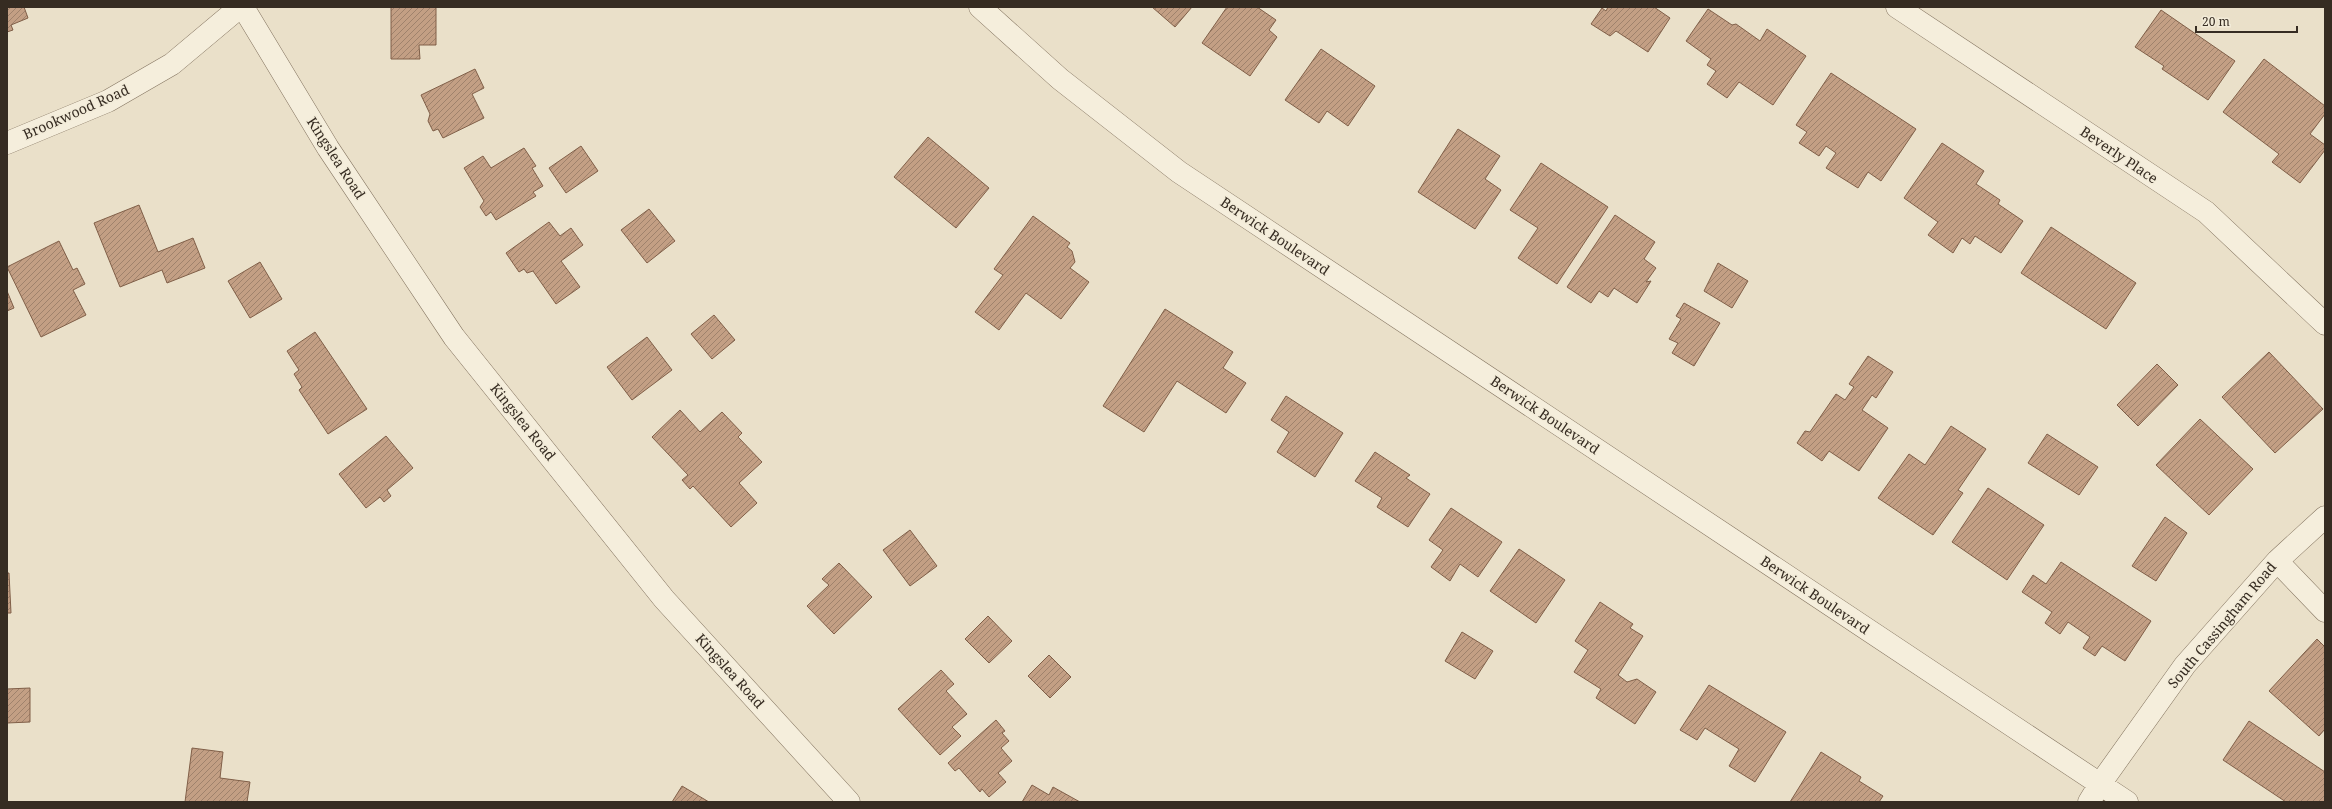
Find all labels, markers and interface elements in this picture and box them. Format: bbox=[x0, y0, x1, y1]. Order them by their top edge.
scale bar bbox=[2196, 8, 2297, 34]
text: 20 m bbox=[2202, 13, 2230, 30]
street label: Brookwood Road bbox=[20, 79, 132, 143]
street label: Kingslea Road bbox=[303, 113, 370, 203]
street label: Beverly Place bbox=[2077, 122, 2162, 188]
street label: Berwick Boulevard bbox=[1217, 192, 1334, 279]
street label: Berwick Boulevard bbox=[1487, 371, 1604, 458]
street label: Kingslea Road bbox=[486, 379, 561, 465]
street label: Berwick Boulevard bbox=[1757, 551, 1874, 638]
street label: South Cassingham Road bbox=[2163, 557, 2280, 692]
street label: Kingslea Road bbox=[692, 629, 769, 712]

